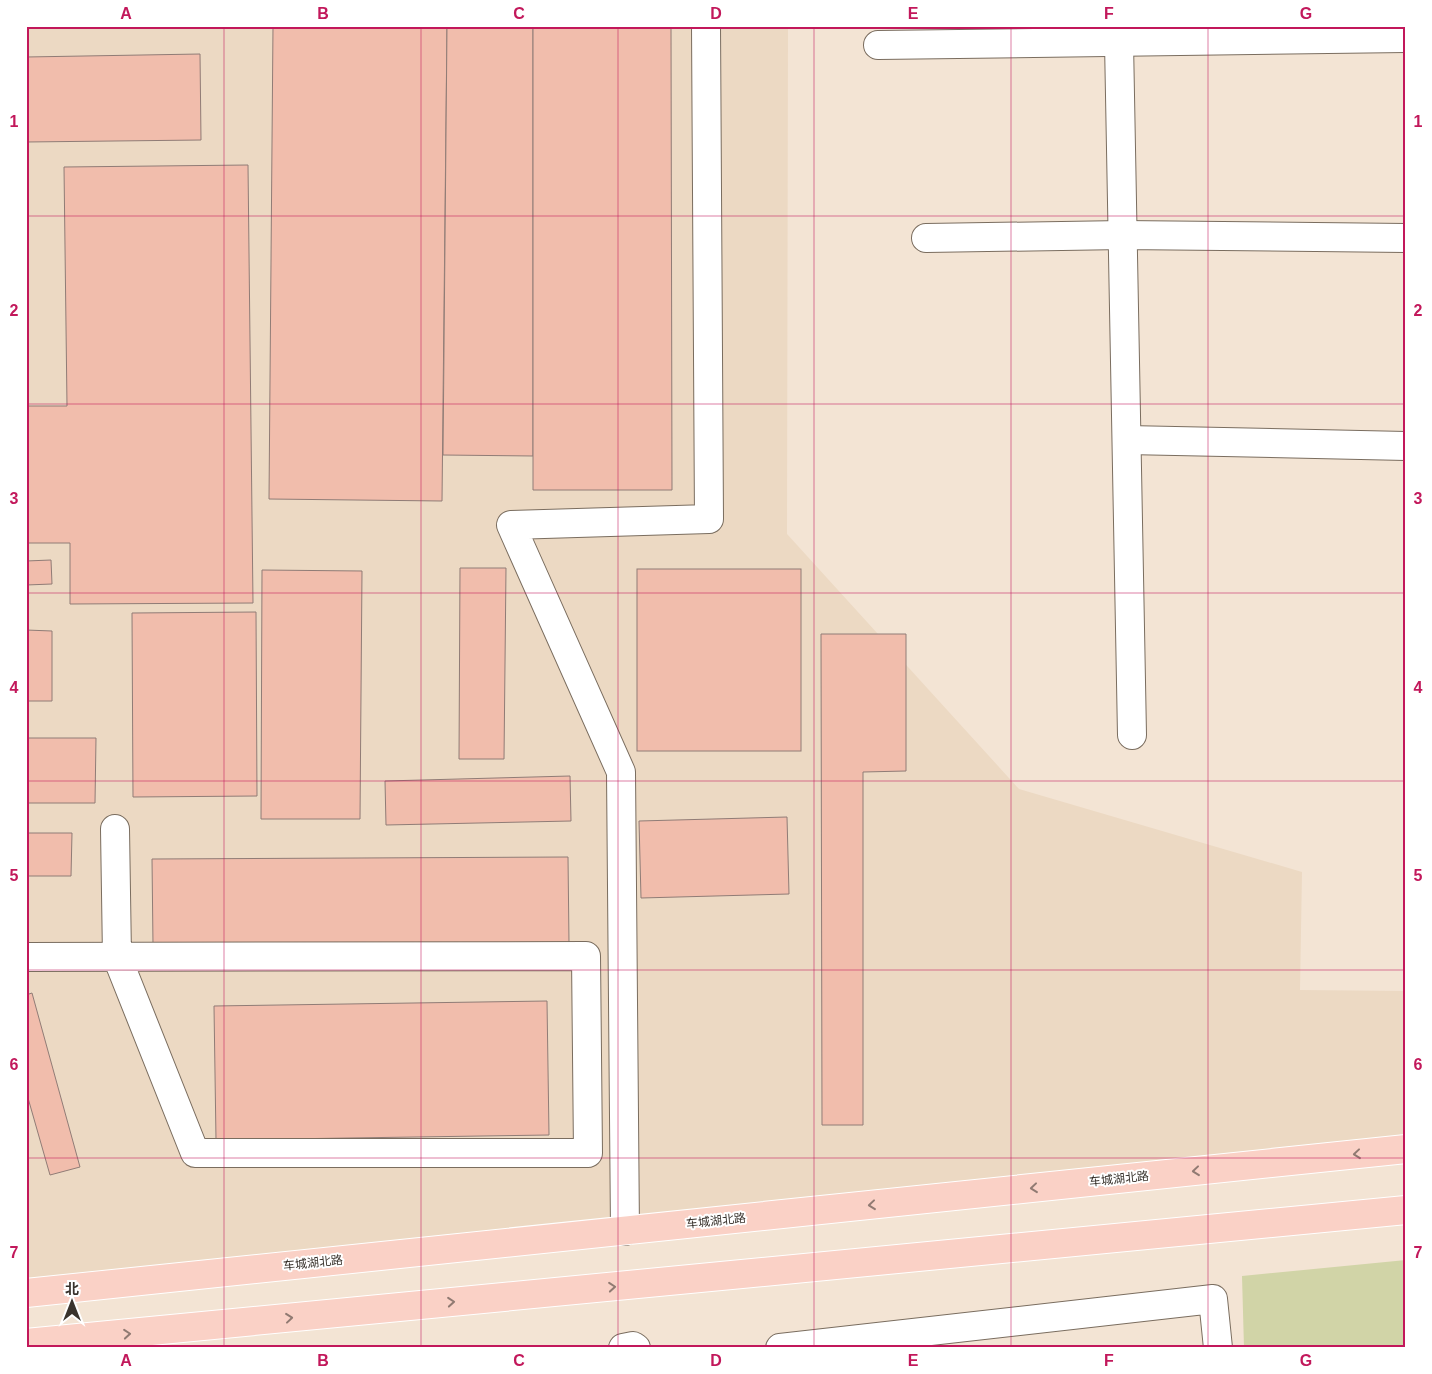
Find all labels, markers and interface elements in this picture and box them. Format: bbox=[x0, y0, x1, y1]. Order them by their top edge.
text: A bbox=[120, 5, 132, 22]
text: B bbox=[317, 5, 329, 22]
text: C bbox=[513, 5, 525, 22]
text: D bbox=[710, 5, 722, 22]
text: E bbox=[908, 5, 919, 22]
text: F bbox=[1104, 5, 1114, 22]
text: G bbox=[1300, 5, 1312, 22]
text: 1 bbox=[10, 113, 19, 130]
text: 1 bbox=[1414, 113, 1423, 130]
text: 2 bbox=[10, 302, 19, 319]
text: 2 bbox=[1414, 302, 1423, 319]
text: 3 bbox=[10, 490, 19, 507]
text: 3 bbox=[1414, 490, 1423, 507]
text: 4 bbox=[10, 679, 19, 696]
text: 4 bbox=[1414, 679, 1423, 696]
text: 5 bbox=[10, 867, 19, 884]
text: 5 bbox=[1414, 867, 1423, 884]
text: 6 bbox=[10, 1056, 19, 1073]
text: 6 bbox=[1414, 1056, 1423, 1073]
one-way arrow bbox=[1353, 1148, 1361, 1159]
one-way arrow bbox=[1191, 1165, 1199, 1176]
street label: 车城湖北路 bbox=[1088, 1169, 1150, 1189]
one-way arrow bbox=[1030, 1182, 1038, 1193]
one-way arrow bbox=[868, 1199, 876, 1210]
street label: 车城湖北路 bbox=[685, 1211, 747, 1231]
text: 7 bbox=[10, 1244, 19, 1261]
text: 7 bbox=[1414, 1244, 1423, 1261]
street label: 车城湖北路 bbox=[282, 1253, 344, 1273]
north arrow bbox=[48, 1276, 98, 1326]
text: 北 bbox=[65, 1281, 79, 1297]
one-way arrow bbox=[609, 1281, 617, 1292]
one-way arrow bbox=[447, 1297, 455, 1308]
one-way arrow bbox=[285, 1313, 293, 1324]
one-way arrow bbox=[123, 1328, 131, 1339]
text: A bbox=[120, 1352, 132, 1369]
text: B bbox=[317, 1352, 329, 1369]
text: C bbox=[513, 1352, 525, 1369]
text: D bbox=[710, 1352, 722, 1369]
text: E bbox=[908, 1352, 919, 1369]
text: F bbox=[1104, 1352, 1114, 1369]
text: G bbox=[1300, 1352, 1312, 1369]

